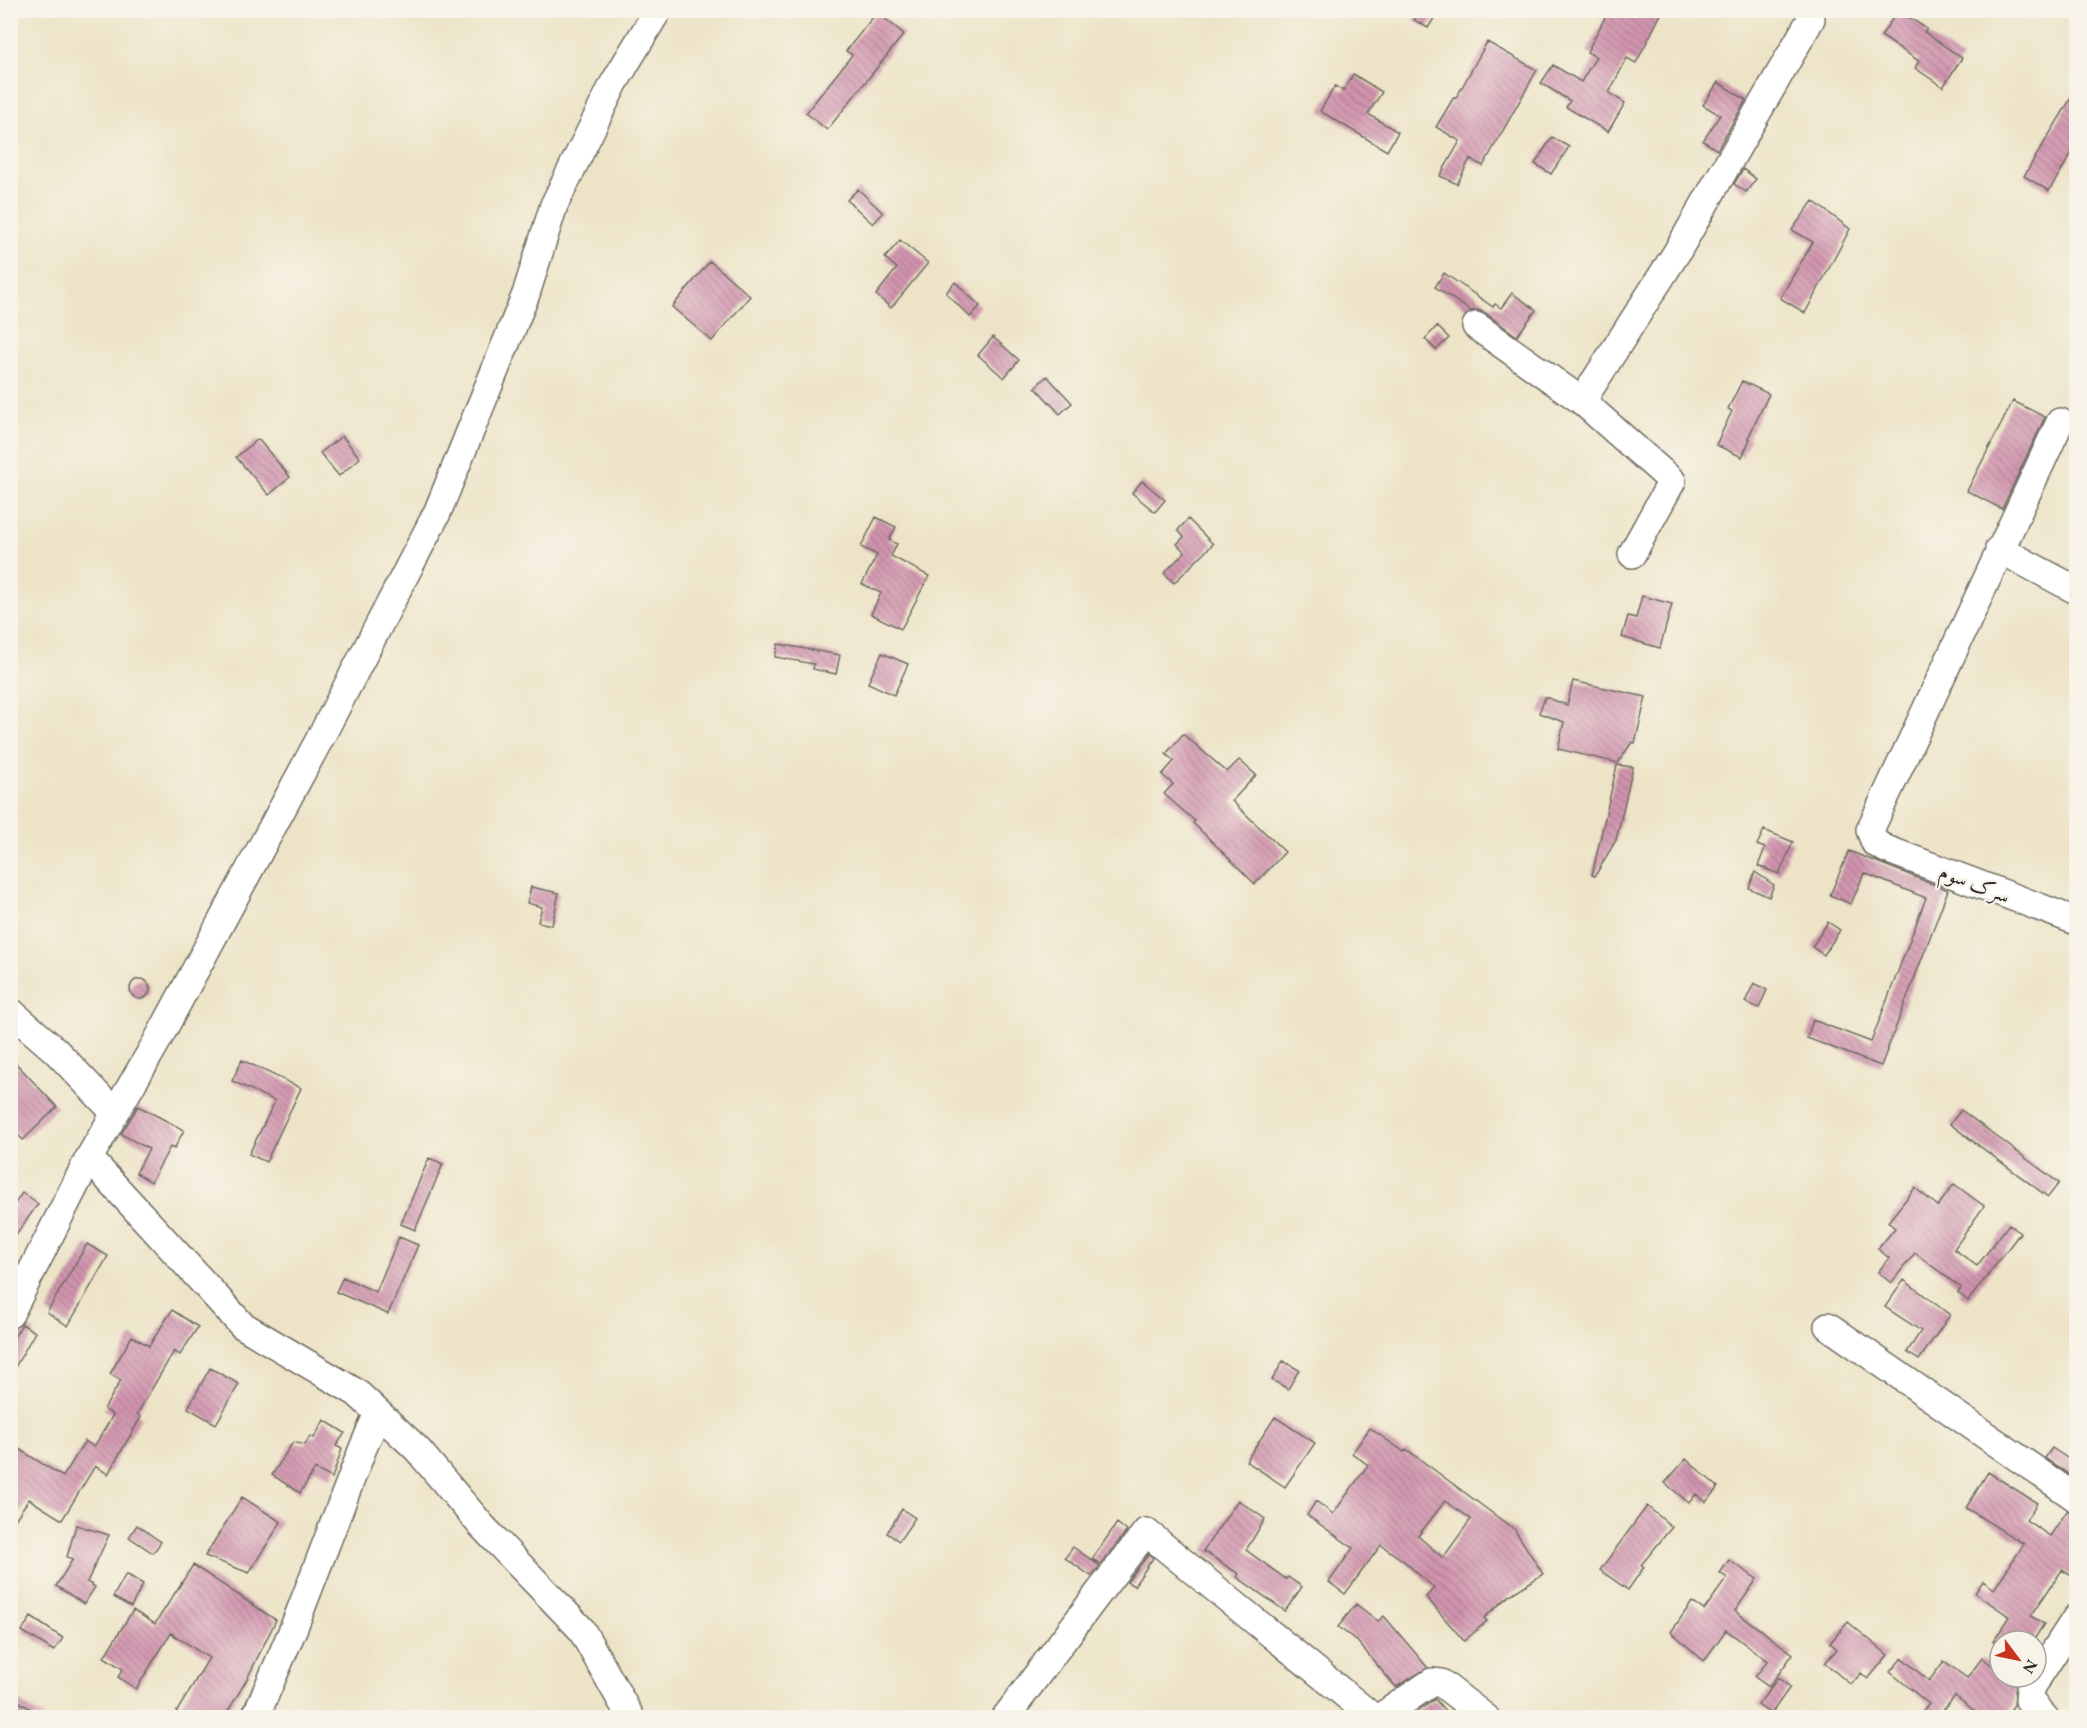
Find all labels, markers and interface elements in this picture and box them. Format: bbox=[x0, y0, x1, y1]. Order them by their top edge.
street label: سرک سوم bbox=[1934, 857, 2014, 914]
north arrow bbox=[1988, 1629, 2048, 1689]
text: N bbox=[2018, 1656, 2043, 1678]

